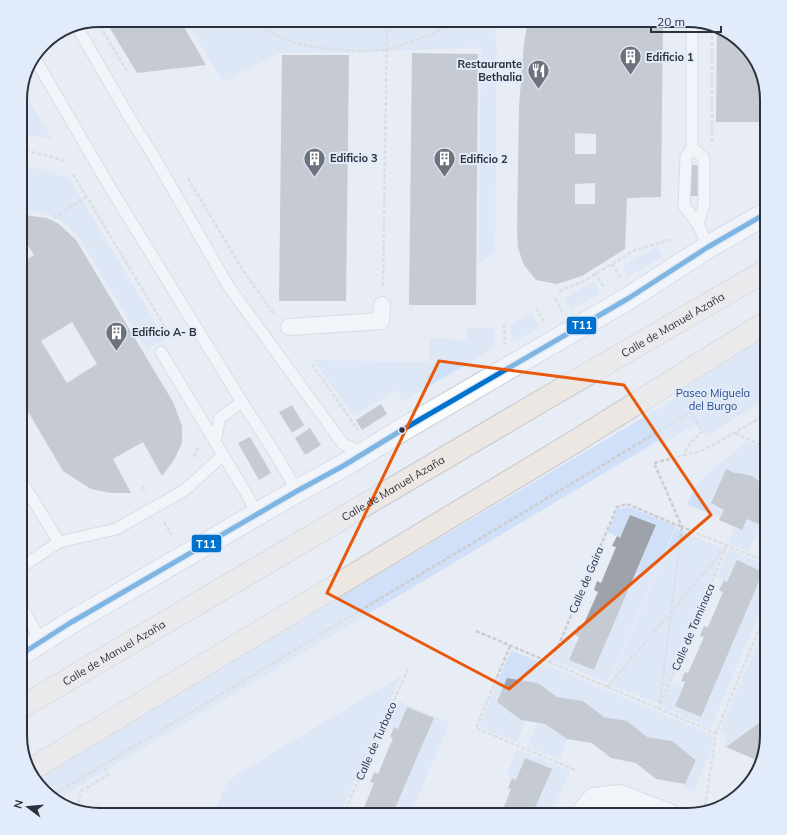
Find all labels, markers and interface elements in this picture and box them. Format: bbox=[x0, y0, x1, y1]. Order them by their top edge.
scale bar bbox=[651, 8, 721, 34]
text: 20 m bbox=[657, 14, 685, 29]
building icon: Edificio 1 bbox=[617, 44, 643, 77]
place label: Edificio 1 bbox=[646, 50, 694, 64]
place label: Restaurante Bethalia bbox=[458, 57, 522, 84]
restaurant icon: Restaurante Bethalia bbox=[525, 57, 551, 90]
building icon: Edificio 3 bbox=[301, 145, 327, 178]
building icon: Edificio 2 bbox=[431, 146, 457, 179]
place label: Edificio 3 bbox=[330, 151, 378, 165]
place label: Edificio 2 bbox=[460, 152, 508, 166]
street label: Calle de Manuel Azaña bbox=[619, 289, 727, 360]
line badge: T11 bbox=[566, 316, 597, 335]
text: T11 bbox=[572, 318, 592, 332]
building icon: Edificio A- B bbox=[104, 319, 130, 352]
place label: Edificio A- B bbox=[132, 325, 197, 339]
park label: Paseo Miguela del Burgo bbox=[676, 386, 750, 413]
unlabelled marker bbox=[397, 425, 407, 435]
street label: Calle de Manuel Azaña bbox=[339, 453, 447, 524]
line badge: T11 bbox=[191, 534, 222, 553]
text: T11 bbox=[196, 537, 216, 551]
street label: Calle de Gaira bbox=[566, 544, 606, 616]
street label: Calle de Taminaca bbox=[668, 581, 718, 673]
street label: Calle de Manuel Azaña bbox=[60, 617, 168, 688]
street label: Calle de Turbaco bbox=[352, 700, 400, 782]
north arrow bbox=[8, 787, 48, 827]
text: N bbox=[11, 798, 26, 810]

